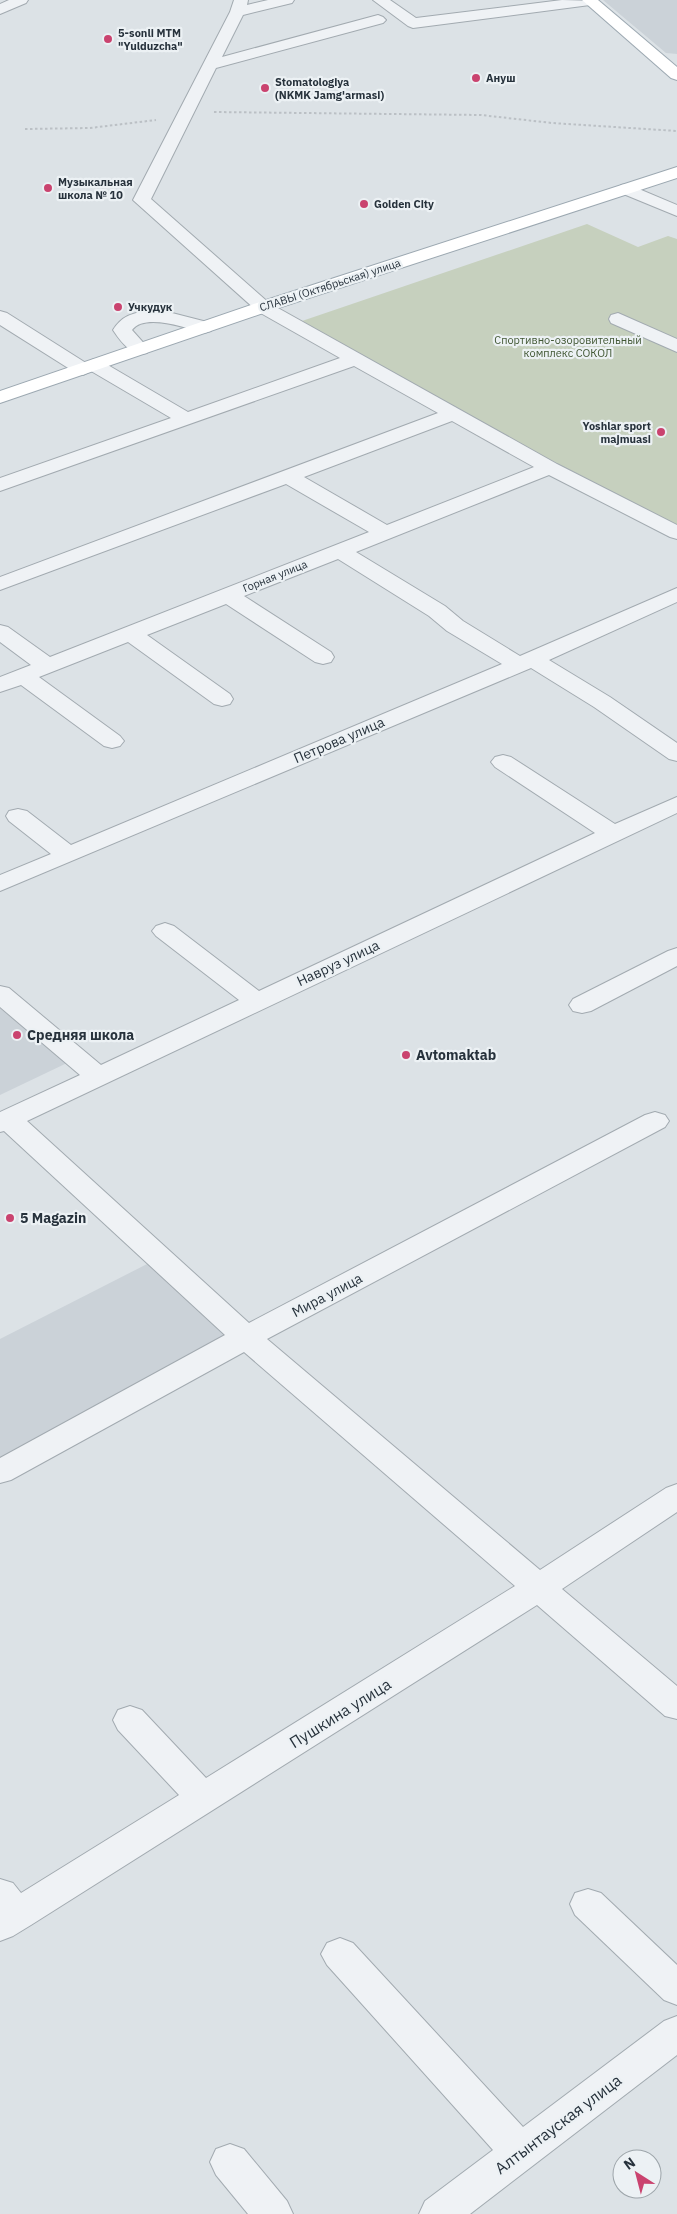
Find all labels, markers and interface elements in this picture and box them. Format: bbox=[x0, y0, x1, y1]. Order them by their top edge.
place label: 5-sonli MTM "Yulduzcha" bbox=[118, 26, 183, 53]
marker: 5-sonli MTM "Yulduzcha" bbox=[102, 33, 114, 45]
place label: Ануш bbox=[486, 71, 515, 85]
marker: Ануш bbox=[470, 72, 482, 84]
place label: Stomatologiya (NKMK Jamg'armasi) bbox=[275, 75, 384, 102]
marker: Stomatologiya (NKMK Jamg'armasi) bbox=[259, 82, 271, 94]
place label: Музыкальная школа № 10 bbox=[58, 175, 133, 202]
marker: Музыкальная школа № 10 bbox=[42, 182, 54, 194]
place label: Golden City bbox=[374, 197, 434, 211]
marker: Golden City bbox=[358, 198, 370, 210]
street label: СЛАВЫ (Октябрьская) улица bbox=[258, 255, 402, 314]
place label: Учкудук bbox=[128, 300, 173, 314]
marker: Учкудук bbox=[112, 301, 124, 313]
park label: Спортивно-озоровительный комплекс СОКОЛ bbox=[494, 333, 642, 360]
place label: Yoshlar sport majmuasi bbox=[582, 419, 651, 446]
marker: Yoshlar sport majmuasi bbox=[655, 426, 667, 438]
street label: Горная улица bbox=[241, 557, 309, 595]
street label: Петрова улица bbox=[291, 713, 388, 767]
street label: Навруз улица bbox=[294, 936, 383, 990]
place label: Средняя школа bbox=[27, 1026, 134, 1044]
marker: Средняя школа bbox=[11, 1029, 23, 1041]
place label: Avtomaktab bbox=[416, 1046, 496, 1064]
marker: Avtomaktab bbox=[400, 1049, 412, 1061]
place label: 5 Magazin bbox=[20, 1209, 86, 1227]
marker: 5 Magazin bbox=[4, 1212, 16, 1224]
street label: Мира улица bbox=[289, 1269, 366, 1321]
street label: Пушкина улица bbox=[285, 1674, 395, 1752]
street label: Алтынтауская улица bbox=[491, 2070, 626, 2178]
north arrow bbox=[612, 2149, 662, 2199]
text: N bbox=[620, 2153, 639, 2174]

